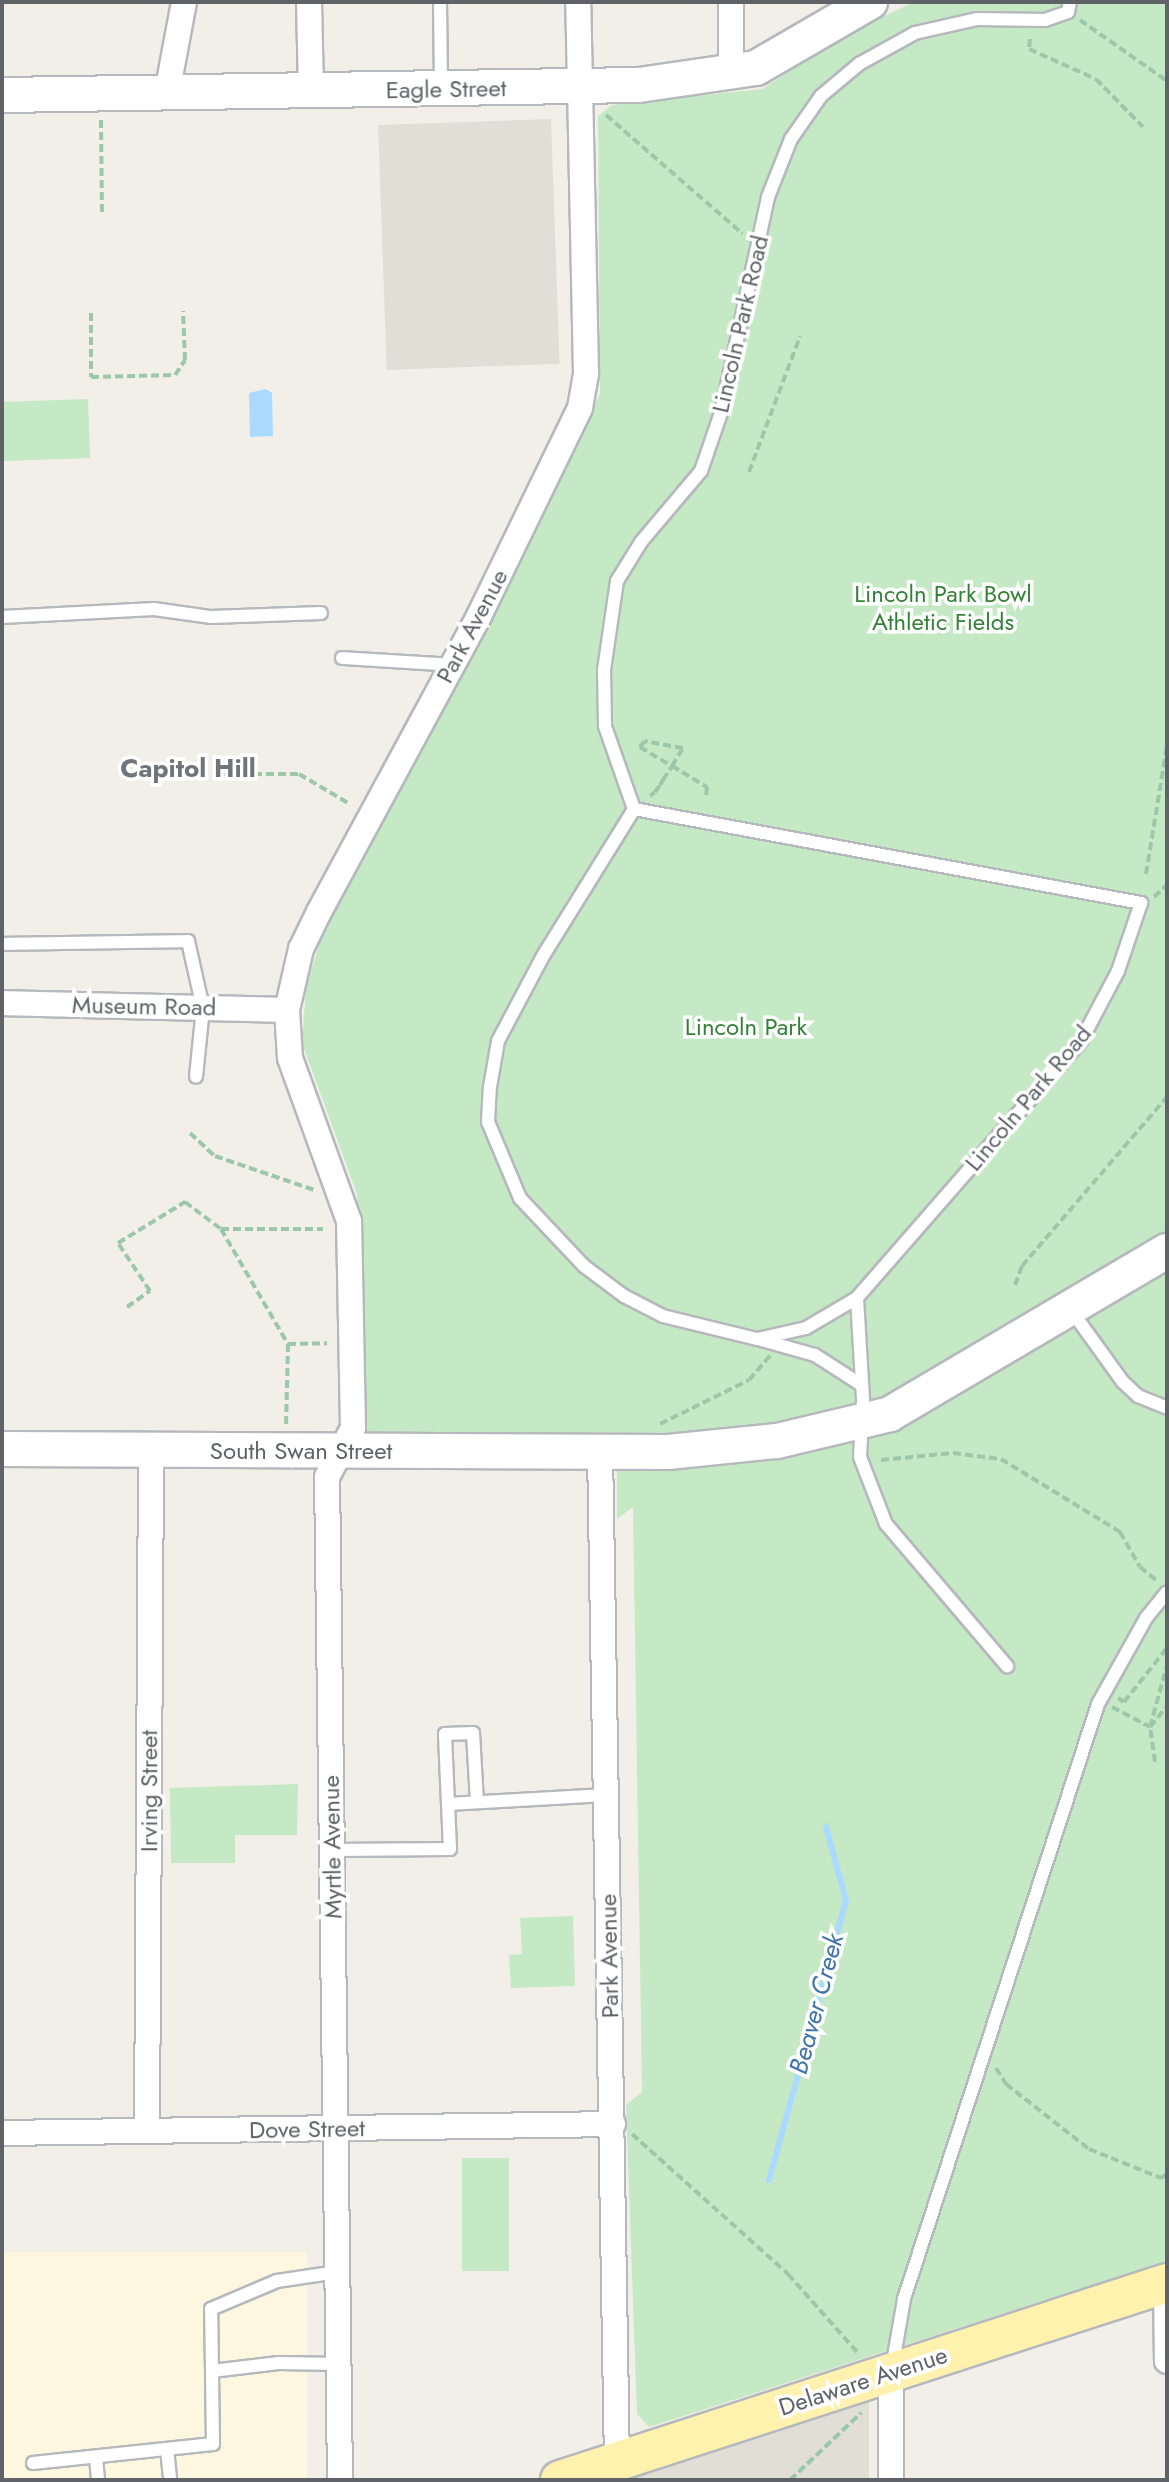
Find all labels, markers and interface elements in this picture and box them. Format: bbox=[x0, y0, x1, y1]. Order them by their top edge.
street label: Eagle Street bbox=[385, 74, 507, 104]
street label: Lincoln Park Road bbox=[706, 232, 774, 416]
street label: Park Avenue bbox=[430, 564, 514, 688]
park label: Lincoln Park Bowl Athletic Fields bbox=[854, 580, 1032, 636]
district label: Capitol Hill bbox=[120, 753, 256, 785]
street label: Museum Road bbox=[72, 990, 216, 1022]
park label: Lincoln Park bbox=[685, 1013, 807, 1041]
street label: Lincoln Park Road bbox=[959, 1019, 1097, 1177]
street label: South Swan Street bbox=[210, 1437, 392, 1465]
street label: Irving Street bbox=[135, 1730, 163, 1852]
street label: Myrtle Avenue bbox=[316, 1775, 348, 1919]
street label: Park Avenue bbox=[594, 1893, 624, 2019]
water label: Beaver Creek bbox=[783, 1930, 851, 2078]
street label: Dove Street bbox=[249, 2114, 365, 2144]
street label: Delaware Avenue bbox=[775, 2340, 951, 2422]

